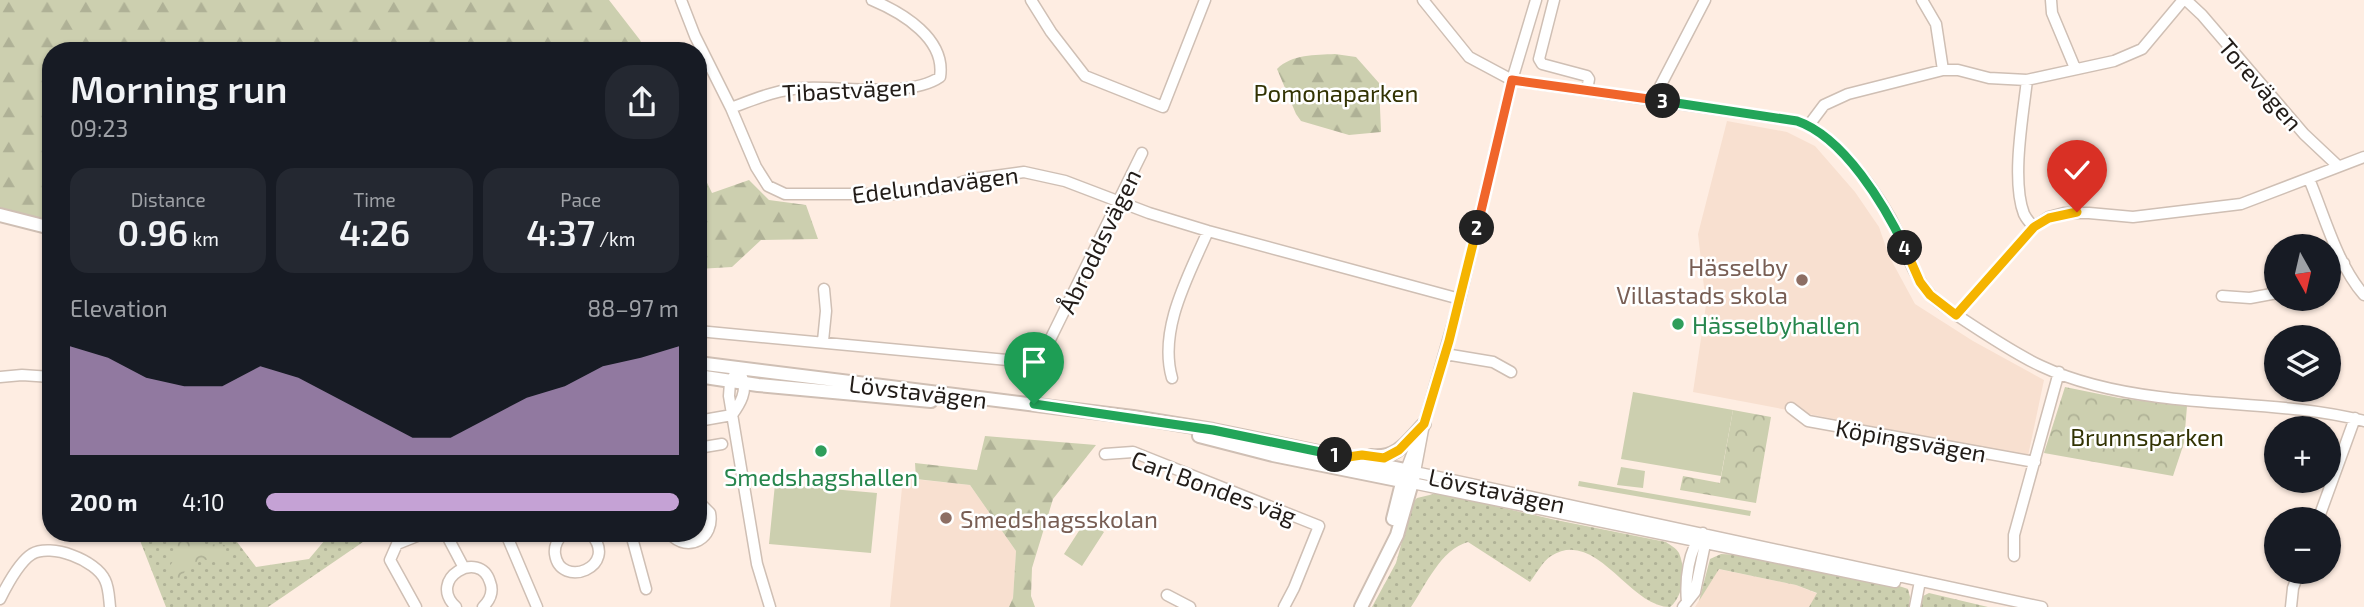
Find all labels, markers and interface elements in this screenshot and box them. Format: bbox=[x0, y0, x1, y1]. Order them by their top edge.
street label: Torevägen bbox=[2213, 32, 2309, 136]
text: Morning run bbox=[70, 65, 288, 111]
button: share bbox=[605, 65, 679, 139]
street label: Tibastvägen bbox=[781, 71, 917, 107]
park label: Pomonaparken bbox=[1254, 78, 1418, 107]
pin: 3 bbox=[1646, 84, 1680, 119]
text: 3 bbox=[1657, 89, 1668, 112]
text: 09:23 bbox=[70, 114, 128, 142]
pin bbox=[2047, 140, 2107, 212]
icon: check bbox=[2058, 151, 2096, 189]
street label: Edelundavägen bbox=[850, 159, 1020, 209]
street label: Åbroddsvägen bbox=[1052, 164, 1146, 318]
text: Distance bbox=[131, 188, 206, 211]
text: Time bbox=[353, 188, 396, 211]
text: Pace bbox=[560, 188, 601, 211]
pin: 2 bbox=[1460, 210, 1494, 246]
text: 0.96 bbox=[118, 211, 188, 253]
text: 4:26 bbox=[339, 211, 410, 253]
text: 4:37 bbox=[526, 211, 595, 253]
text: 2 bbox=[1471, 216, 1482, 239]
text: km bbox=[188, 227, 219, 250]
text: /km bbox=[595, 227, 635, 250]
pin: 4 bbox=[1888, 230, 1923, 266]
north arrow bbox=[2264, 234, 2342, 312]
map controls bbox=[2264, 234, 2341, 584]
text: 4 bbox=[1898, 236, 1911, 259]
place label: Hässelby Villastads skola bbox=[1616, 252, 1788, 309]
marker: Hässelby Villastads skola bbox=[1794, 272, 1810, 288]
text: Elevation bbox=[70, 294, 168, 322]
text: 88–97 m bbox=[587, 294, 679, 322]
place label: Hässelbyhallen bbox=[1692, 310, 1860, 339]
marker: Hässelbyhallen bbox=[1670, 316, 1686, 332]
button: layers bbox=[2264, 325, 2341, 402]
pin bbox=[1004, 332, 1064, 404]
icon: arrive bbox=[1015, 343, 1053, 381]
street label: Lövstavägen bbox=[847, 368, 989, 414]
street label: Köpingsvägen bbox=[1833, 412, 1989, 468]
button: + bbox=[2264, 416, 2341, 493]
park label: Brunnsparken bbox=[2070, 422, 2224, 451]
pin: 1 bbox=[1318, 438, 1352, 472]
marker: Smedshagshallen bbox=[813, 443, 829, 459]
text: 1 bbox=[1330, 443, 1339, 466]
street label: Carl Bondes väg bbox=[1127, 444, 1301, 530]
street label: Lövstavägen bbox=[1426, 461, 1568, 519]
place label: Smedshagshallen bbox=[724, 462, 918, 491]
text: 200 m bbox=[70, 488, 138, 516]
text: 4:10 bbox=[182, 488, 225, 516]
place label: Smedshagsskolan bbox=[960, 504, 1158, 533]
button: − bbox=[2264, 507, 2341, 584]
marker: Smedshagsskolan bbox=[938, 510, 954, 526]

